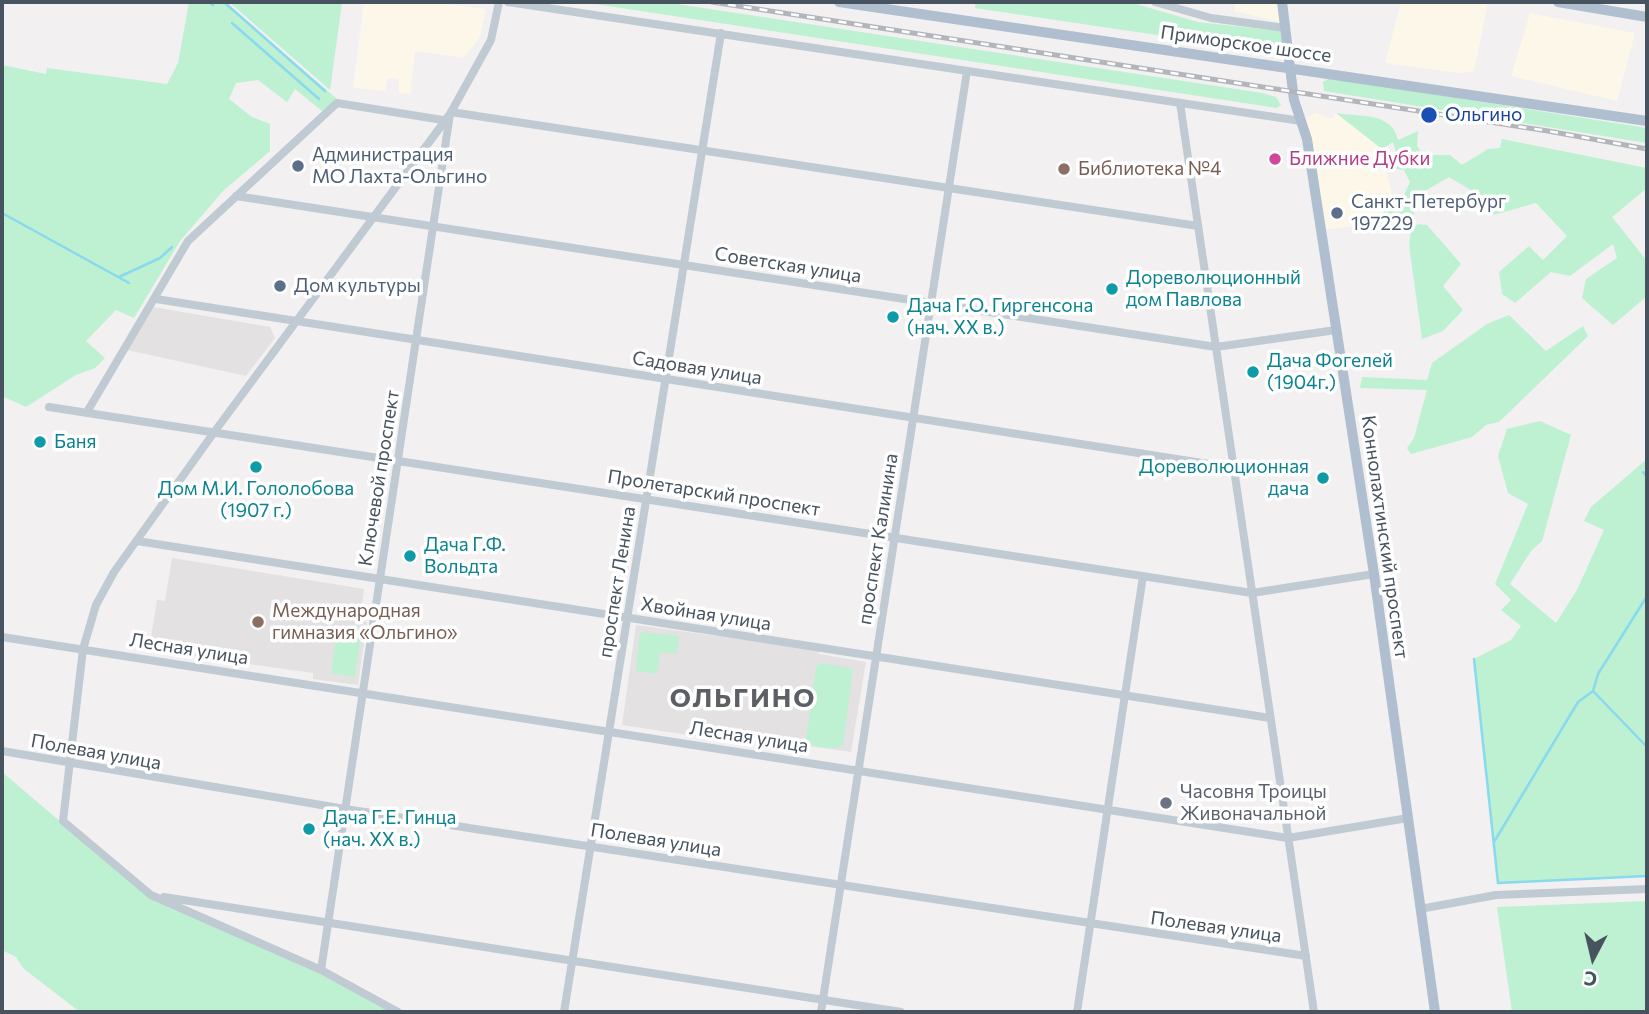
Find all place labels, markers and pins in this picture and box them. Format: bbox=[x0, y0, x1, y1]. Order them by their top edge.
place label: Ольгино bbox=[1445, 104, 1522, 126]
marker: Ольгино bbox=[1419, 105, 1439, 125]
place label: Администрация МО Лахта-Ольгино bbox=[312, 144, 487, 188]
place label: Ближние Дубки bbox=[1289, 148, 1430, 170]
marker: Ближние Дубки bbox=[1267, 151, 1283, 167]
marker: Администрация МО Лахта-Ольгино bbox=[290, 158, 306, 174]
place label: Библиотека №4 bbox=[1078, 158, 1221, 180]
marker: Библиотека №4 bbox=[1056, 161, 1072, 177]
place label: Санкт-Петербург 197229 bbox=[1351, 191, 1506, 235]
marker: Санкт-Петербург 197229 bbox=[1329, 205, 1345, 221]
place label: Дореволюционный дом Павлова bbox=[1126, 267, 1301, 311]
place label: Дом культуры bbox=[294, 275, 421, 297]
marker: Дом культуры bbox=[272, 278, 288, 294]
marker: Дореволюционный дом Павлова bbox=[1104, 281, 1120, 297]
place label: Дача Г.О. Гиргенсона (нач. XX в.) bbox=[907, 295, 1093, 339]
marker: Дача Г.О. Гиргенсона (нач. XX в.) bbox=[885, 309, 901, 325]
place label: Дача Фогелей (1904г.) bbox=[1267, 350, 1393, 394]
marker: Дача Фогелей (1904г.) bbox=[1245, 364, 1261, 380]
place label: Баня bbox=[54, 431, 97, 453]
marker: Баня bbox=[32, 434, 48, 450]
place label: Дореволюционная дача bbox=[1139, 456, 1309, 500]
marker: Дом М.И. Гололобова (1907 г.) bbox=[248, 459, 264, 475]
marker: Дореволюционная дача bbox=[1315, 470, 1331, 486]
place label: Дом М.И. Гололобова (1907 г.) bbox=[158, 478, 354, 522]
place label: Дача Г.Ф. Вольдта bbox=[424, 534, 506, 578]
marker: Дача Г.Ф. Вольдта bbox=[402, 548, 418, 564]
place label: Международная гимназия «Ольгино» bbox=[272, 600, 458, 644]
marker: Международная гимназия «Ольгино» bbox=[250, 614, 266, 630]
place label: Часовня Троицы Живоначальной bbox=[1180, 781, 1327, 825]
marker: Часовня Троицы Живоначальной bbox=[1158, 795, 1174, 811]
place label: Дача Г.Е. Гинца (нач. XX в.) bbox=[323, 807, 456, 851]
marker: Дача Г.Е. Гинца (нач. XX в.) bbox=[301, 821, 317, 837]

